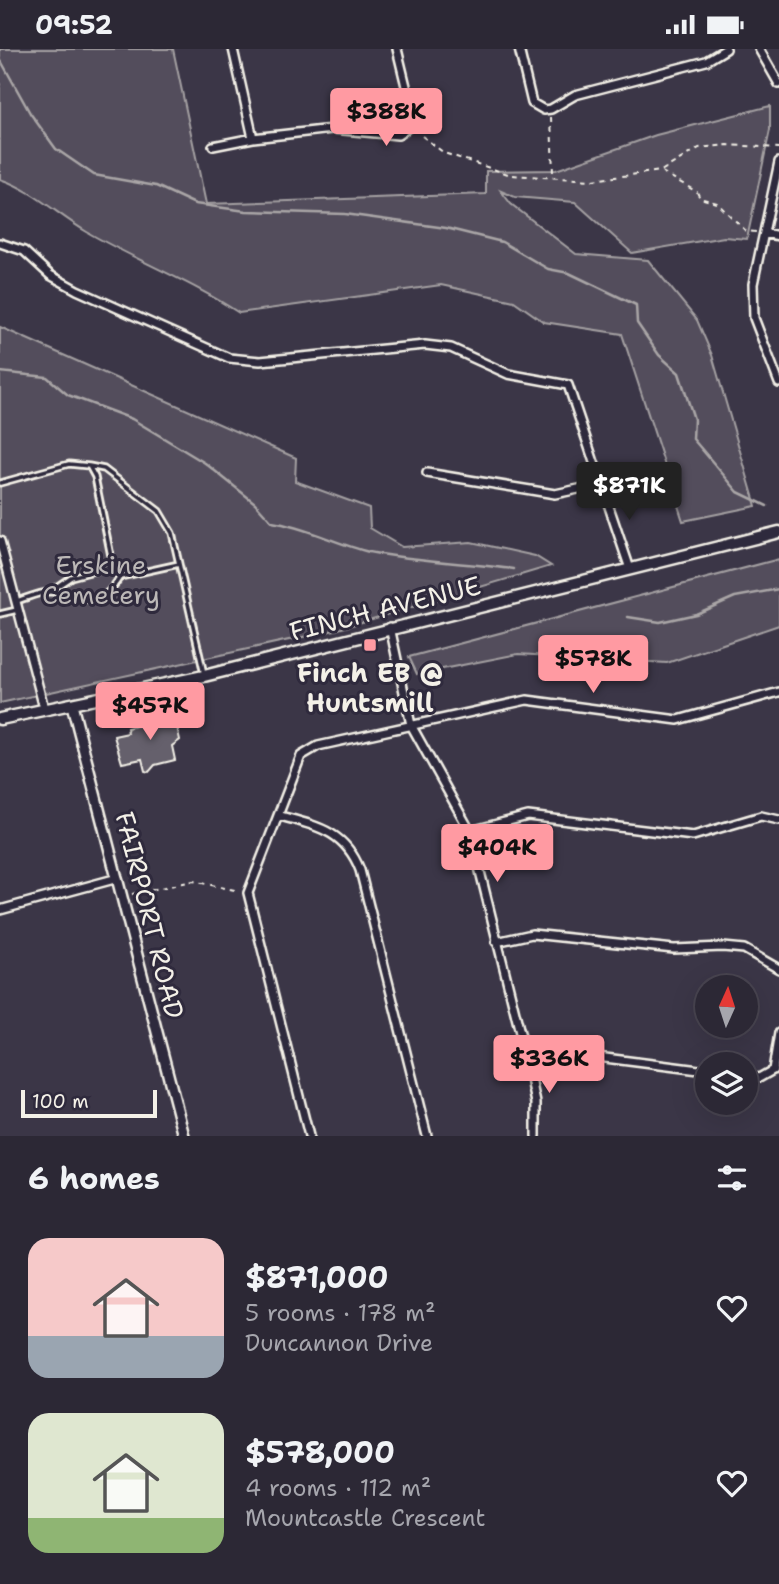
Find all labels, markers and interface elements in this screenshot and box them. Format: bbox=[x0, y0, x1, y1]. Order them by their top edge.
text: 09:52 bbox=[35, 7, 113, 42]
pin: $388K bbox=[337, 89, 435, 148]
text: $388K bbox=[346, 96, 426, 126]
pin: $871K bbox=[580, 463, 678, 522]
text: $871K bbox=[593, 470, 665, 500]
park label: Erskine Cemetery bbox=[42, 547, 160, 612]
street label: FINCH AVENUE bbox=[286, 567, 484, 649]
pin: $578K bbox=[544, 635, 642, 695]
marker: Finch EB @ Huntsmill bbox=[362, 637, 378, 653]
text: $578K bbox=[554, 643, 632, 673]
place label: Finch EB @ Huntsmill bbox=[297, 655, 443, 720]
pin: $457K bbox=[101, 683, 199, 742]
text: $457K bbox=[112, 690, 188, 720]
street label: FAIRPORT ROAD bbox=[107, 808, 193, 1022]
pin: $404K bbox=[448, 825, 546, 884]
text: $404K bbox=[457, 832, 537, 862]
north arrow bbox=[695, 975, 758, 1038]
map controls bbox=[695, 975, 758, 1115]
pin: $336K bbox=[500, 1035, 598, 1095]
text: $336K bbox=[509, 1043, 589, 1073]
button: layers bbox=[695, 1052, 758, 1115]
scale bar bbox=[21, 1087, 158, 1119]
text: 100 m bbox=[32, 1089, 89, 1114]
text: 6 homes bbox=[28, 1158, 160, 1199]
icon: filters bbox=[713, 1159, 751, 1197]
text: $871,000 bbox=[245, 1257, 389, 1298]
icon: home bbox=[84, 1266, 168, 1350]
icon: heart bbox=[713, 1289, 751, 1327]
text: 5 rooms · 178 m² bbox=[245, 1298, 436, 1328]
text: Duncannon Drive bbox=[245, 1328, 433, 1358]
text: $578,000 bbox=[245, 1432, 395, 1473]
icon: home bbox=[84, 1441, 168, 1525]
icon: heart bbox=[713, 1464, 751, 1502]
text: 4 rooms · 112 m² bbox=[245, 1473, 431, 1503]
text: Mountcastle Crescent bbox=[245, 1503, 486, 1533]

